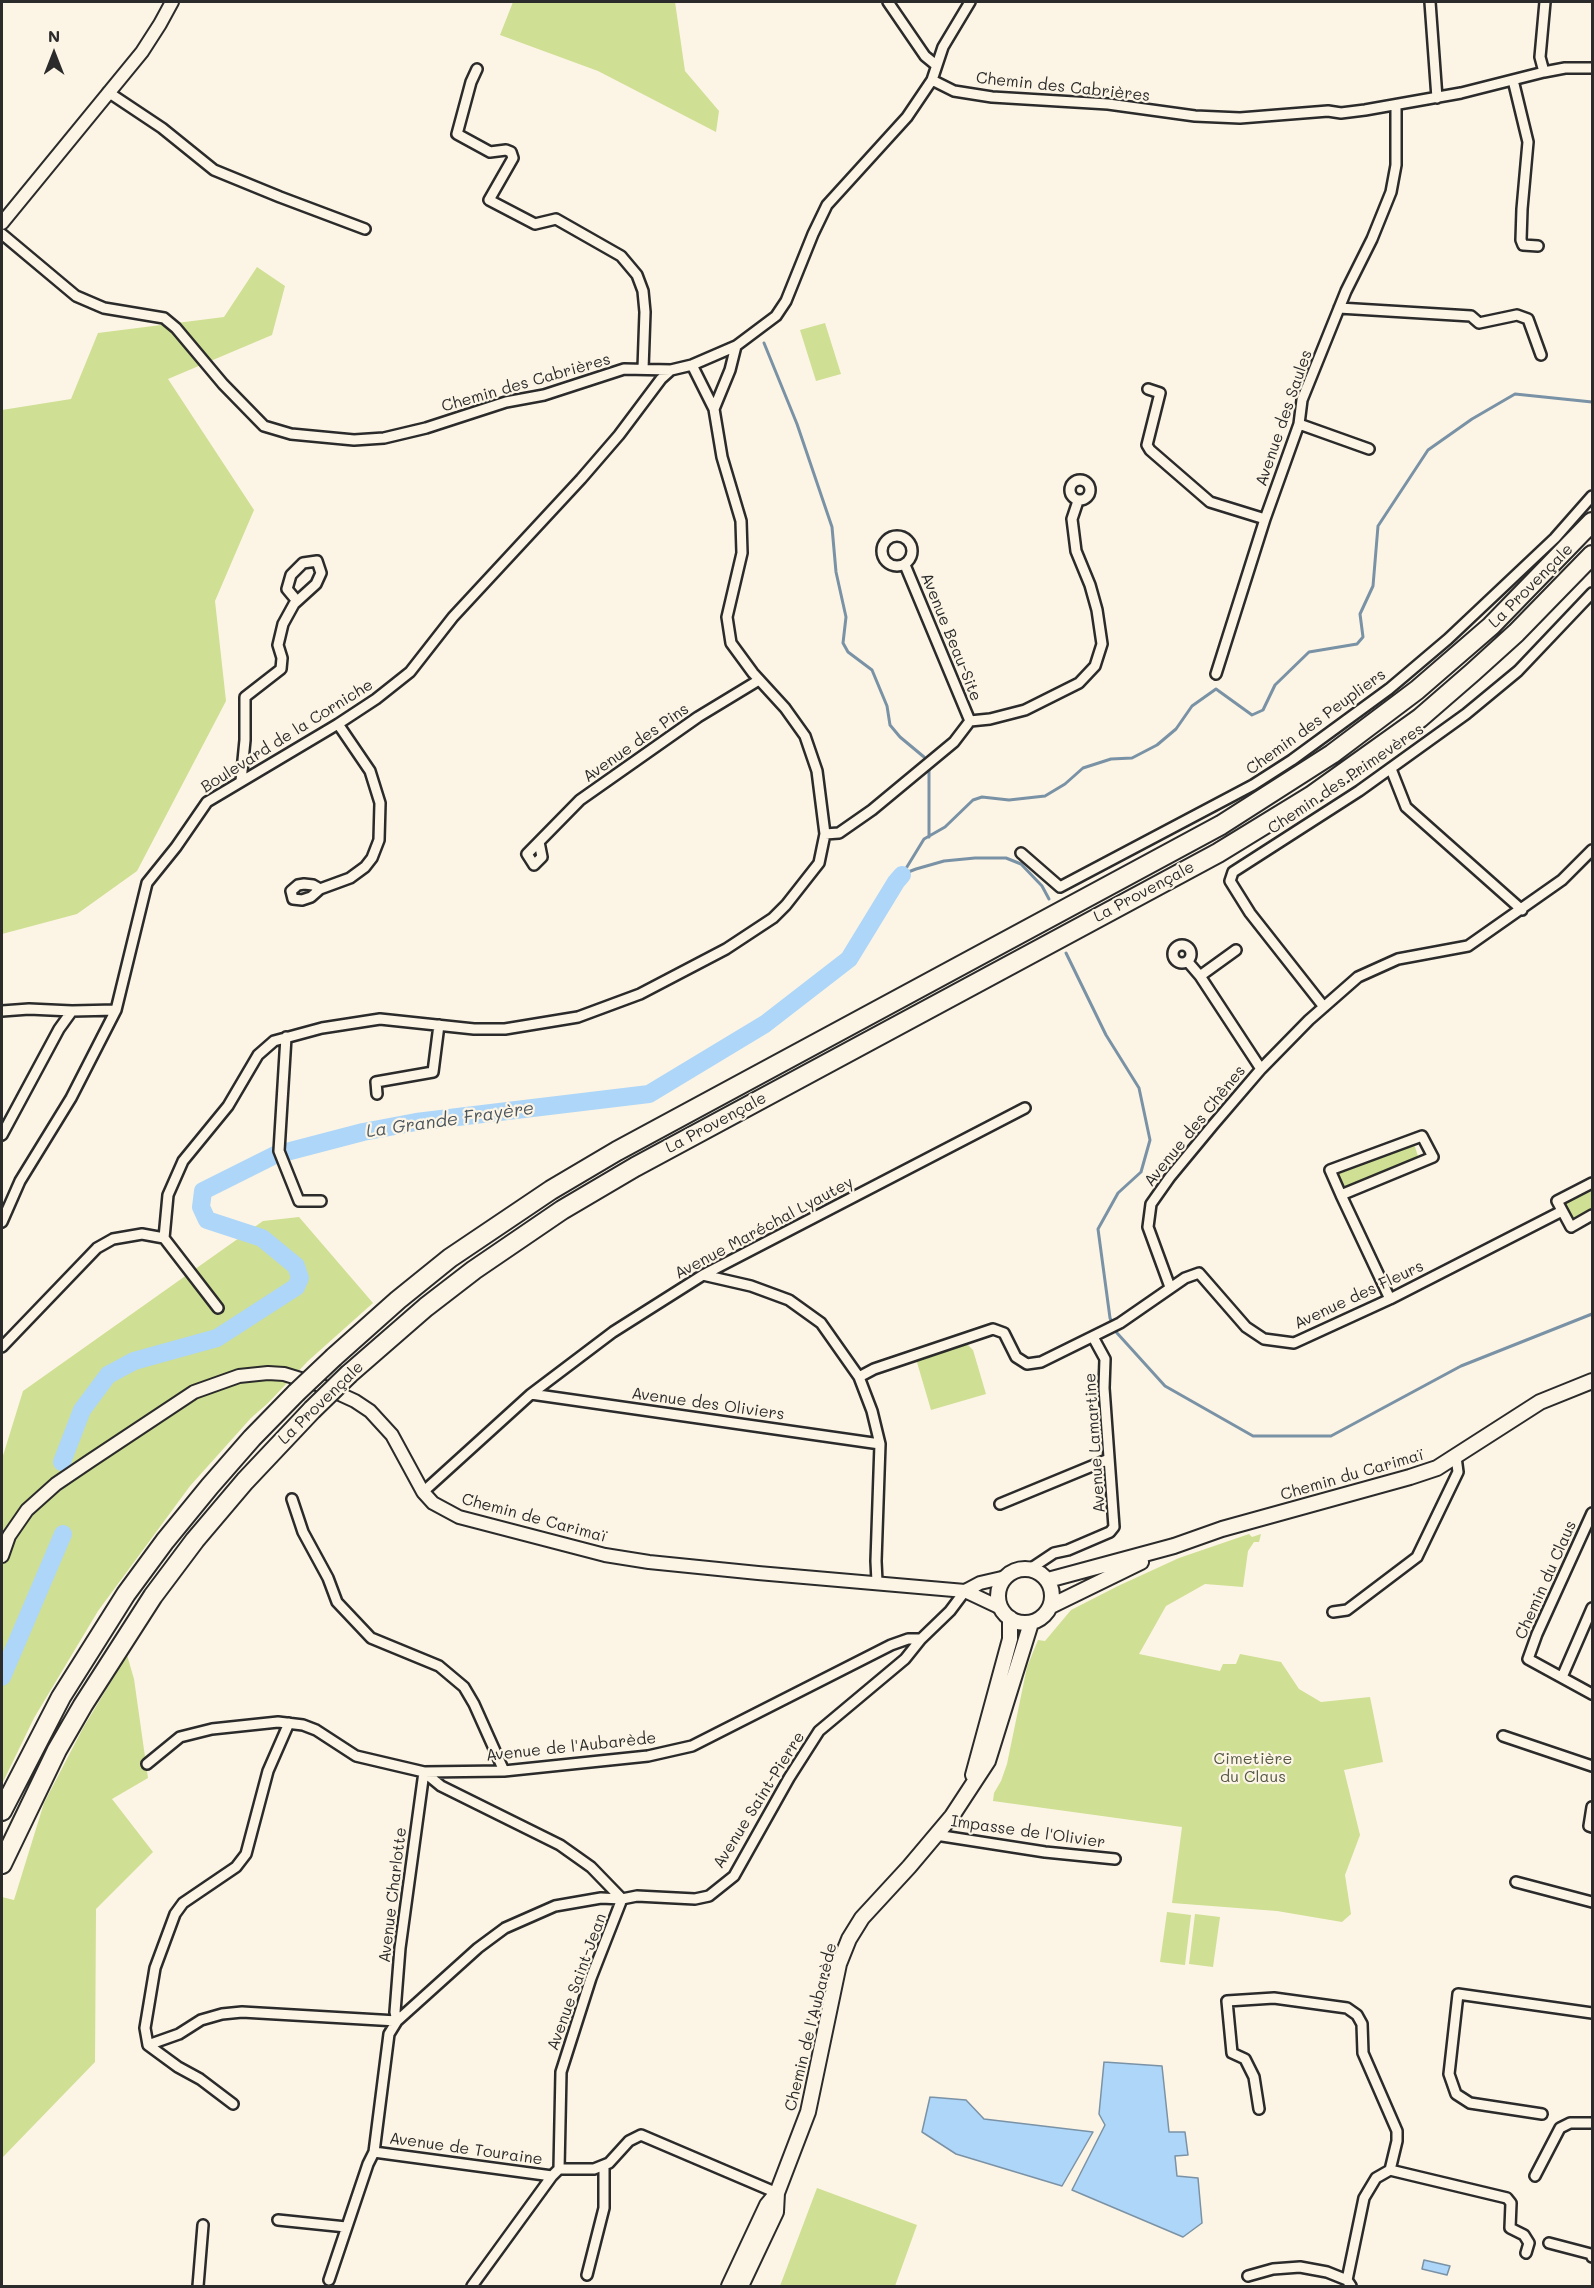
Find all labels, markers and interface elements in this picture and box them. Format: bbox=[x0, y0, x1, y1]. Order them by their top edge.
north arrow bbox=[24, 24, 84, 84]
text: N bbox=[48, 25, 60, 46]
street label: Chemin des Cabrières bbox=[975, 68, 1151, 106]
street label: Avenue des Saules bbox=[1252, 347, 1316, 489]
street label: Chemin des Cabrières bbox=[439, 350, 613, 416]
street label: La Provençale bbox=[1485, 540, 1577, 632]
street label: Avenue Beau-Site bbox=[917, 570, 985, 704]
street label: Chemin des Peupliers bbox=[1242, 665, 1390, 779]
street label: Boulevard de la Corniche bbox=[197, 675, 377, 797]
street label: Avenue des Pins bbox=[579, 699, 693, 787]
street label: Chemin des Primevères bbox=[1264, 720, 1428, 838]
street label: La Provençale bbox=[1090, 857, 1198, 927]
street label: Avenue des Chênes bbox=[1140, 1062, 1250, 1190]
street label: La Provençale bbox=[662, 1088, 770, 1158]
water label: La Grande Frayère bbox=[365, 1098, 535, 1142]
street label: Avenue Maréchal Lyautey bbox=[671, 1173, 857, 1283]
street label: Avenue des Fleurs bbox=[1291, 1257, 1427, 1333]
street label: La Provençale bbox=[274, 1357, 368, 1449]
street label: Avenue Lamartine bbox=[1081, 1372, 1109, 1514]
street label: Avenue des Oliviers bbox=[630, 1384, 786, 1424]
street label: Chemin du Carimaï bbox=[1278, 1445, 1426, 1505]
street label: Chemin de Carimaï bbox=[459, 1489, 609, 1547]
street label: Chemin du Claus bbox=[1511, 1518, 1581, 1642]
street label: Avenue Saint-Pierre bbox=[709, 1728, 809, 1872]
street label: Avenue de l'Aubarède bbox=[485, 1729, 657, 1765]
park label: Cimetière du Claus bbox=[1214, 1749, 1292, 1787]
street label: Impasse de l'Olivier bbox=[950, 1812, 1106, 1852]
street label: Avenue Charlotte bbox=[375, 1826, 411, 1964]
street label: Avenue Saint-Jean bbox=[543, 1911, 611, 2053]
street label: Chemin de l'Aubarède bbox=[781, 1941, 841, 2113]
street label: Avenue de Touraine bbox=[388, 2129, 544, 2169]

